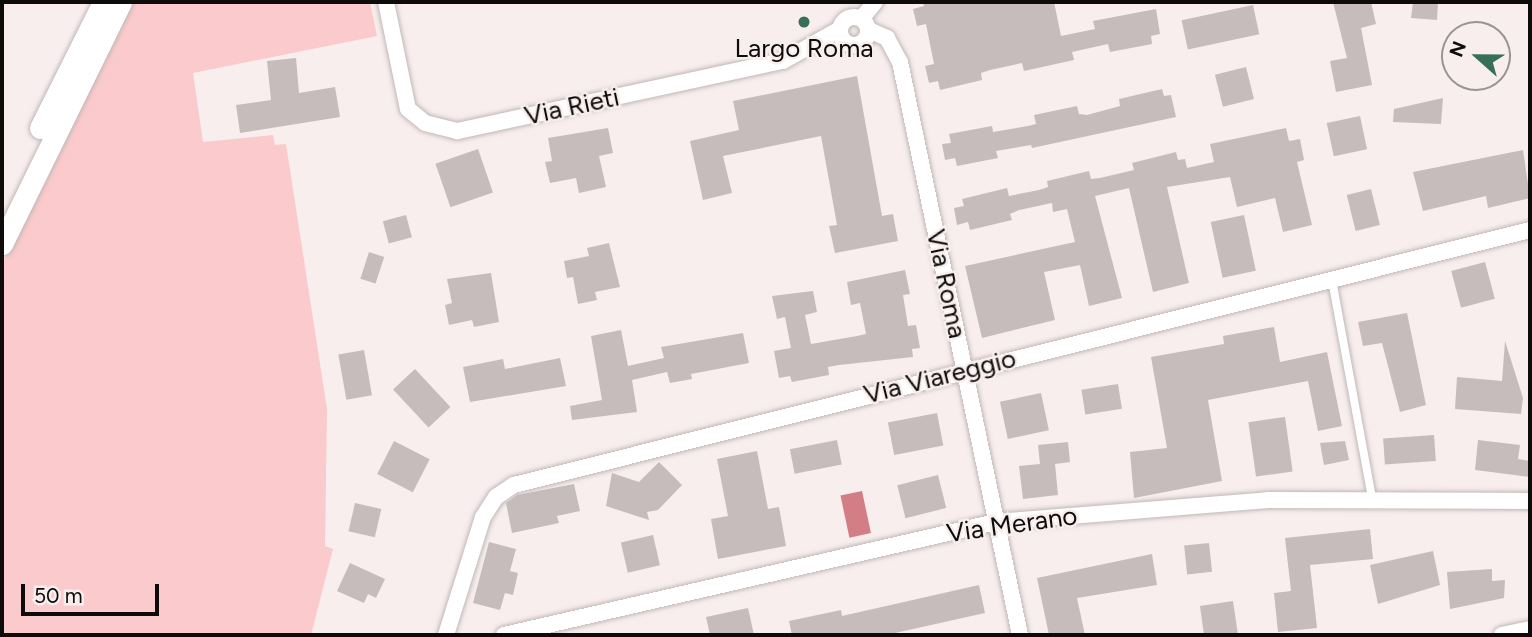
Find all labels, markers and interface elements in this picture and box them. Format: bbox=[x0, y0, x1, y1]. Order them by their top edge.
marker: Largo Roma bbox=[796, 14, 812, 30]
north arrow bbox=[1441, 21, 1511, 91]
place label: Largo Roma bbox=[734, 33, 874, 65]
text: N bbox=[1444, 38, 1471, 60]
street label: Via Rieti bbox=[522, 82, 622, 132]
street label: Via Roma bbox=[919, 227, 973, 341]
street label: Via Viareggio bbox=[861, 343, 1019, 411]
street label: Via Merano bbox=[945, 500, 1079, 550]
scale bar bbox=[24, 570, 163, 614]
text: 50 m bbox=[34, 583, 83, 608]

